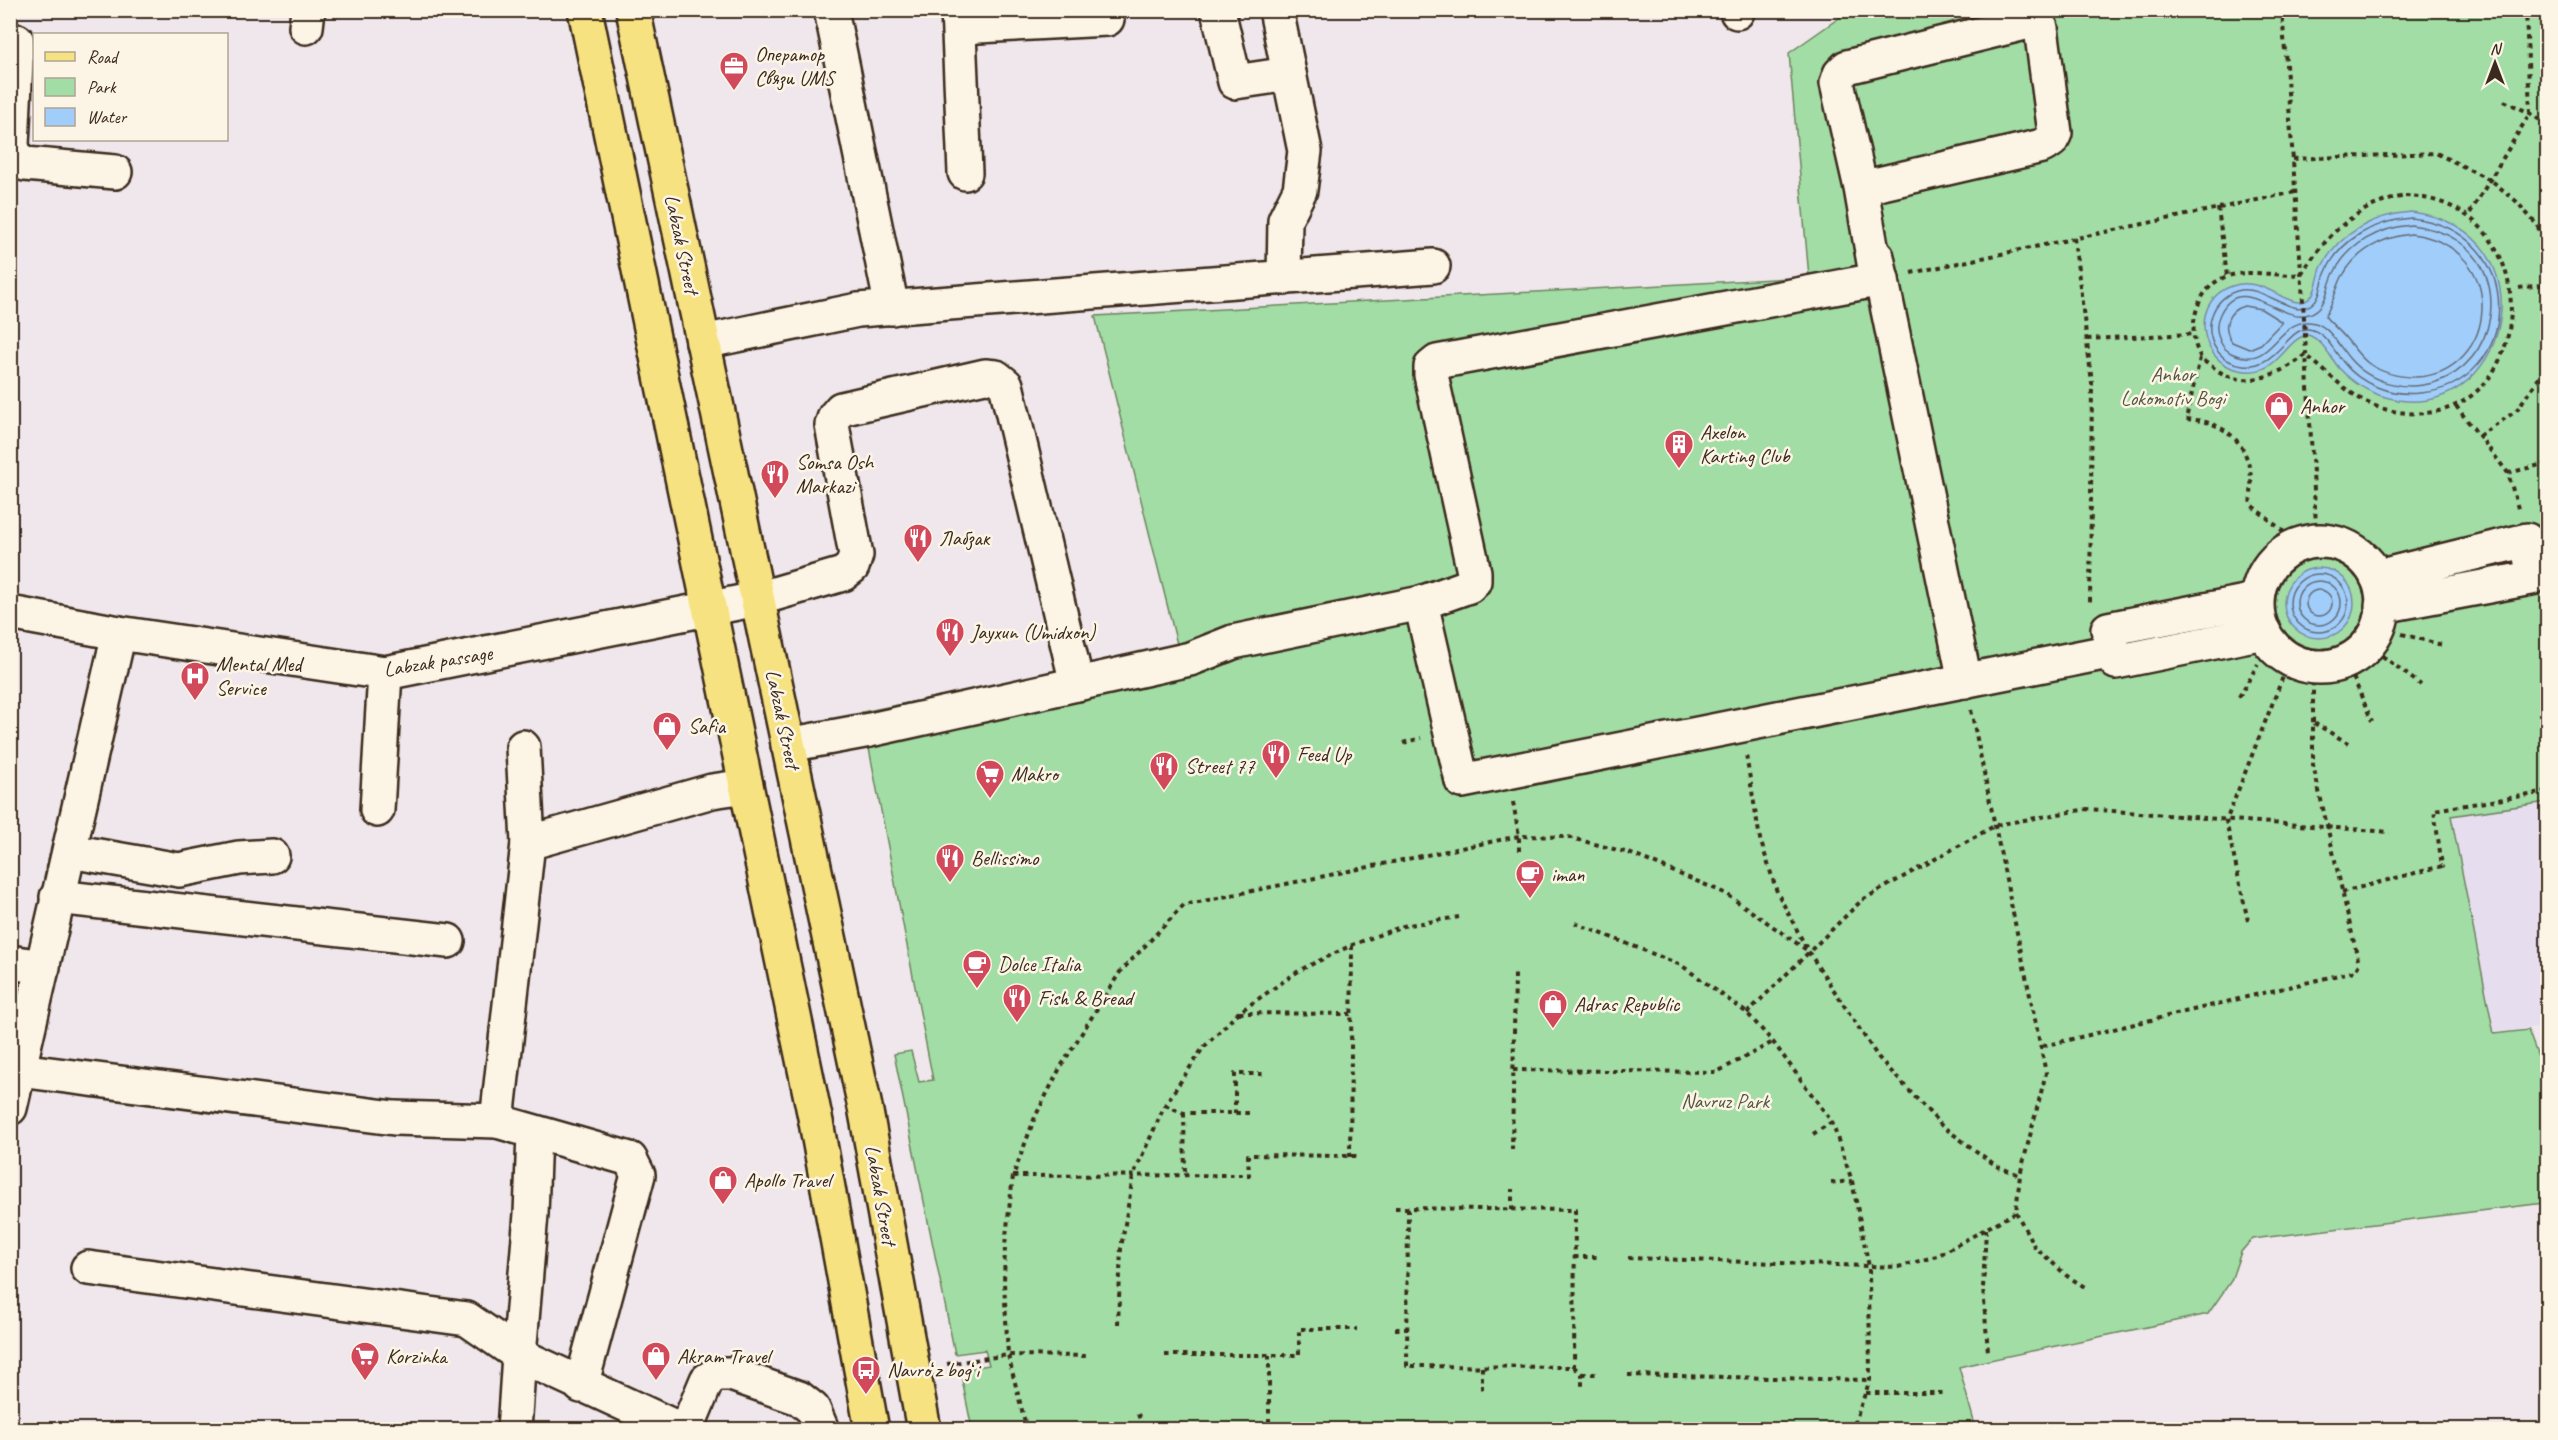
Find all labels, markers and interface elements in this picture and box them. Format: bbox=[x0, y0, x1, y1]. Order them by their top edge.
legend bbox=[33, 33, 228, 141]
north arrow bbox=[2465, 33, 2525, 93]
text: N bbox=[2490, 39, 2503, 59]
place label: Оператор Связи UMS bbox=[755, 41, 837, 91]
text: Road bbox=[87, 46, 120, 68]
office icon: Оператор Связи UMS bbox=[718, 50, 750, 92]
text: Park bbox=[87, 76, 117, 98]
text: Water bbox=[87, 106, 128, 128]
street label: Labzak Street bbox=[659, 192, 706, 299]
park label: Anhor Lokomotiv Bogi bbox=[2121, 361, 2228, 411]
shop icon: Anhor bbox=[2263, 390, 2295, 432]
place label: Anhor bbox=[2300, 393, 2346, 419]
place label: Axelon Karting Club bbox=[1700, 419, 1791, 469]
building icon: Axelon Karting Club bbox=[1663, 428, 1695, 470]
place label: Somsa Osh Markazi bbox=[796, 449, 874, 499]
restaurant icon: Somsa Osh Markazi bbox=[759, 458, 791, 500]
restaurant icon: Лабзак bbox=[902, 522, 934, 564]
place label: Лабзак bbox=[939, 525, 991, 551]
restaurant icon: Jayxun (Umidxon) bbox=[934, 616, 966, 658]
place label: Jayxun (Umidxon) bbox=[970, 619, 1096, 645]
street label: Labzak passage bbox=[382, 639, 495, 682]
place label: Mental Med Service bbox=[216, 651, 305, 701]
hospital icon: Mental Med Service bbox=[179, 660, 211, 702]
street label: Labzak Street bbox=[760, 667, 807, 774]
shop icon: Safia bbox=[651, 710, 683, 752]
place label: Safia bbox=[688, 713, 727, 739]
restaurant icon: Feed Up bbox=[1260, 738, 1292, 780]
place label: Feed Up bbox=[1297, 741, 1352, 767]
restaurant icon: Street 77 bbox=[1148, 750, 1180, 792]
place label: Street 77 bbox=[1185, 753, 1256, 779]
supermarket icon: Makro bbox=[974, 758, 1006, 800]
place label: Makro bbox=[1011, 761, 1061, 787]
restaurant icon: Bellissimo bbox=[934, 842, 966, 884]
place label: Bellissimo bbox=[971, 845, 1040, 871]
cafe icon: iman bbox=[1514, 858, 1546, 900]
place label: iman bbox=[1551, 861, 1585, 887]
cafe icon: Dolce Italia bbox=[961, 948, 993, 990]
place label: Dolce Italia bbox=[998, 951, 1082, 977]
restaurant icon: Fish & Bread bbox=[1001, 982, 1033, 1024]
place label: Fish & Bread bbox=[1038, 985, 1136, 1011]
shop icon: Adras Republic bbox=[1537, 988, 1569, 1030]
place label: Adras Republic bbox=[1574, 991, 1681, 1017]
park label: Navruz Park bbox=[1681, 1088, 1770, 1114]
street label: Labzak Street bbox=[859, 1143, 903, 1250]
shop icon: Apollo Travel bbox=[707, 1164, 739, 1206]
place label: Apollo Travel bbox=[744, 1167, 834, 1193]
supermarket icon: Korzinka bbox=[349, 1340, 381, 1382]
shop icon: Akram Travel bbox=[640, 1340, 672, 1382]
place label: Korzinka bbox=[386, 1343, 449, 1369]
place label: Akram Travel bbox=[677, 1343, 773, 1369]
bus stop icon: Navroʻz bogʻi bbox=[850, 1354, 882, 1396]
place label: Navroʻz bogʻi bbox=[887, 1357, 982, 1383]

